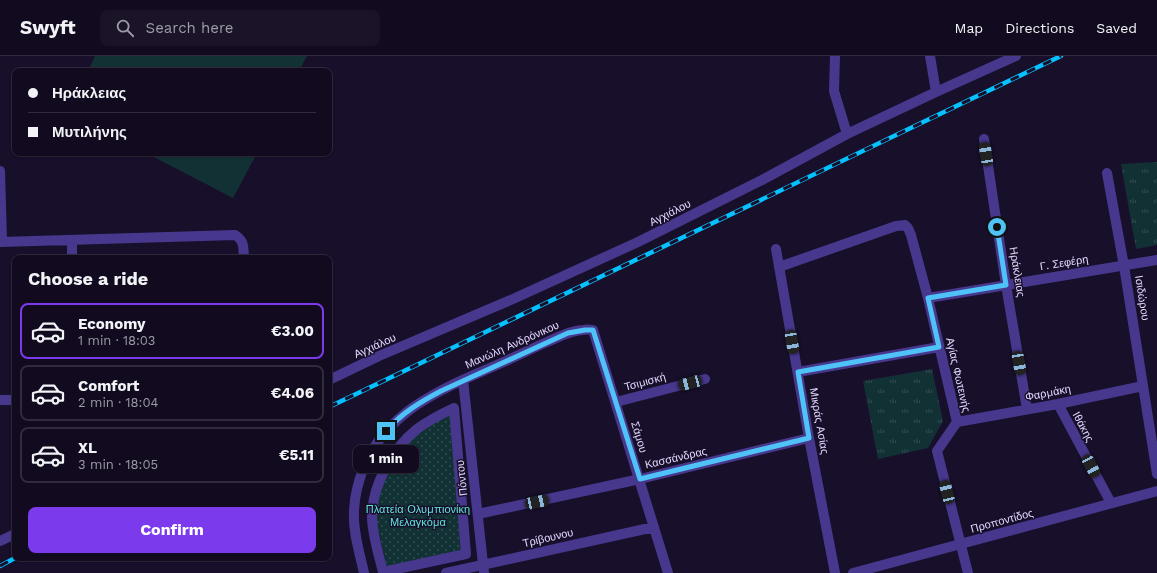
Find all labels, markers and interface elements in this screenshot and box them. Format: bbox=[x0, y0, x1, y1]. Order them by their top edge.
search box bbox=[100, 10, 380, 46]
text: Swyft bbox=[20, 16, 76, 39]
icon: search bbox=[114, 17, 136, 39]
text: Search here bbox=[146, 19, 234, 37]
text: Map bbox=[955, 20, 983, 36]
text: Directions bbox=[1005, 20, 1074, 36]
text: Saved bbox=[1096, 20, 1137, 36]
text: Ηράκλειας bbox=[52, 84, 126, 102]
text: Μυτιλήνης bbox=[52, 123, 127, 141]
car bbox=[978, 141, 994, 167]
street label: Αγχιάλου bbox=[647, 197, 693, 229]
route start bbox=[988, 218, 1006, 236]
street label: Ηράκλειας bbox=[1007, 246, 1027, 298]
street label: Γ. Σεφέρη bbox=[1039, 253, 1089, 273]
text: Choose a ride bbox=[28, 268, 148, 289]
street label: Ισιδώρου bbox=[1132, 275, 1152, 321]
icon: car bbox=[30, 313, 66, 349]
text: Economy bbox=[78, 315, 145, 333]
street label: Μανώλη Ανδρόνικου bbox=[463, 318, 561, 372]
text: €3.00 bbox=[271, 322, 314, 340]
car bbox=[784, 329, 800, 355]
street label: Αγχιάλου bbox=[352, 331, 398, 361]
text: 1 min · 18:03 bbox=[78, 333, 155, 348]
street label: Αγίας Φωτεινής bbox=[943, 336, 973, 414]
car bbox=[1011, 350, 1027, 376]
street label: Τσιμισκή bbox=[623, 370, 667, 394]
car bbox=[677, 374, 703, 392]
icon: car bbox=[30, 375, 66, 411]
text: Comfort bbox=[78, 377, 139, 395]
street label: Φαρμάκη bbox=[1024, 382, 1072, 404]
text: €4.06 bbox=[271, 384, 314, 402]
street label: Μικράς Ασίας bbox=[807, 387, 831, 455]
text: 2 min · 18:04 bbox=[78, 395, 158, 410]
street label: Ιθάκης bbox=[1070, 410, 1096, 444]
street label: Σάμου bbox=[628, 420, 650, 454]
route end bbox=[377, 422, 395, 440]
icon: car bbox=[30, 437, 66, 473]
text: XL bbox=[78, 439, 97, 457]
callout: 1 min bbox=[353, 445, 419, 473]
street label: Κασσάνδρας bbox=[644, 445, 708, 471]
text: €5.11 bbox=[279, 446, 314, 464]
text: 1 min bbox=[369, 451, 403, 466]
car bbox=[1080, 453, 1102, 479]
text: 3 min · 18:05 bbox=[78, 457, 158, 472]
street label: Πόντου bbox=[454, 459, 470, 497]
car bbox=[938, 479, 956, 505]
car bbox=[524, 494, 550, 510]
park label: Πλατεία Ολυμπιονίκη Μελαγκόμα bbox=[366, 503, 470, 529]
street label: Προποντίδος bbox=[969, 506, 1035, 536]
button: Confirm bbox=[28, 507, 316, 553]
street label: Τρίβουνου bbox=[521, 526, 575, 550]

